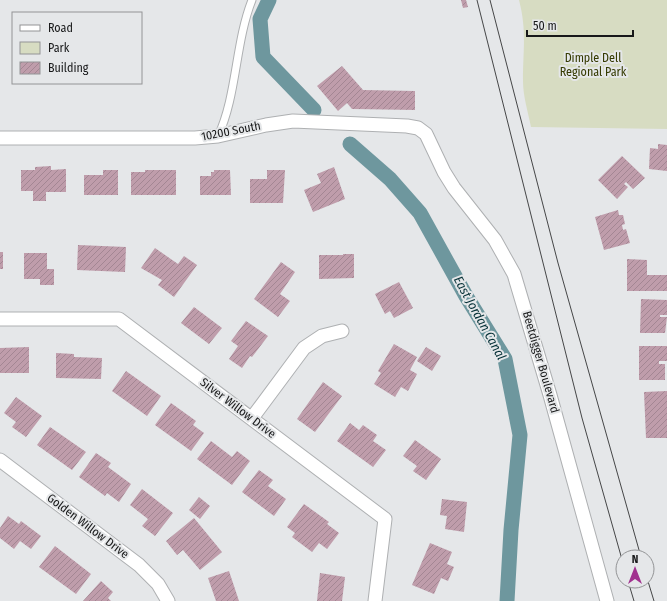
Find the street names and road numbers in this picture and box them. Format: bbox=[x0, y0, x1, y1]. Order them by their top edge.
street label: 10200 South bbox=[200, 118, 262, 144]
street label: Beetdigger Boulevard bbox=[520, 310, 562, 414]
street label: Silver Willow Drive bbox=[197, 375, 279, 441]
street label: Golden Willow Drive bbox=[44, 491, 132, 561]

